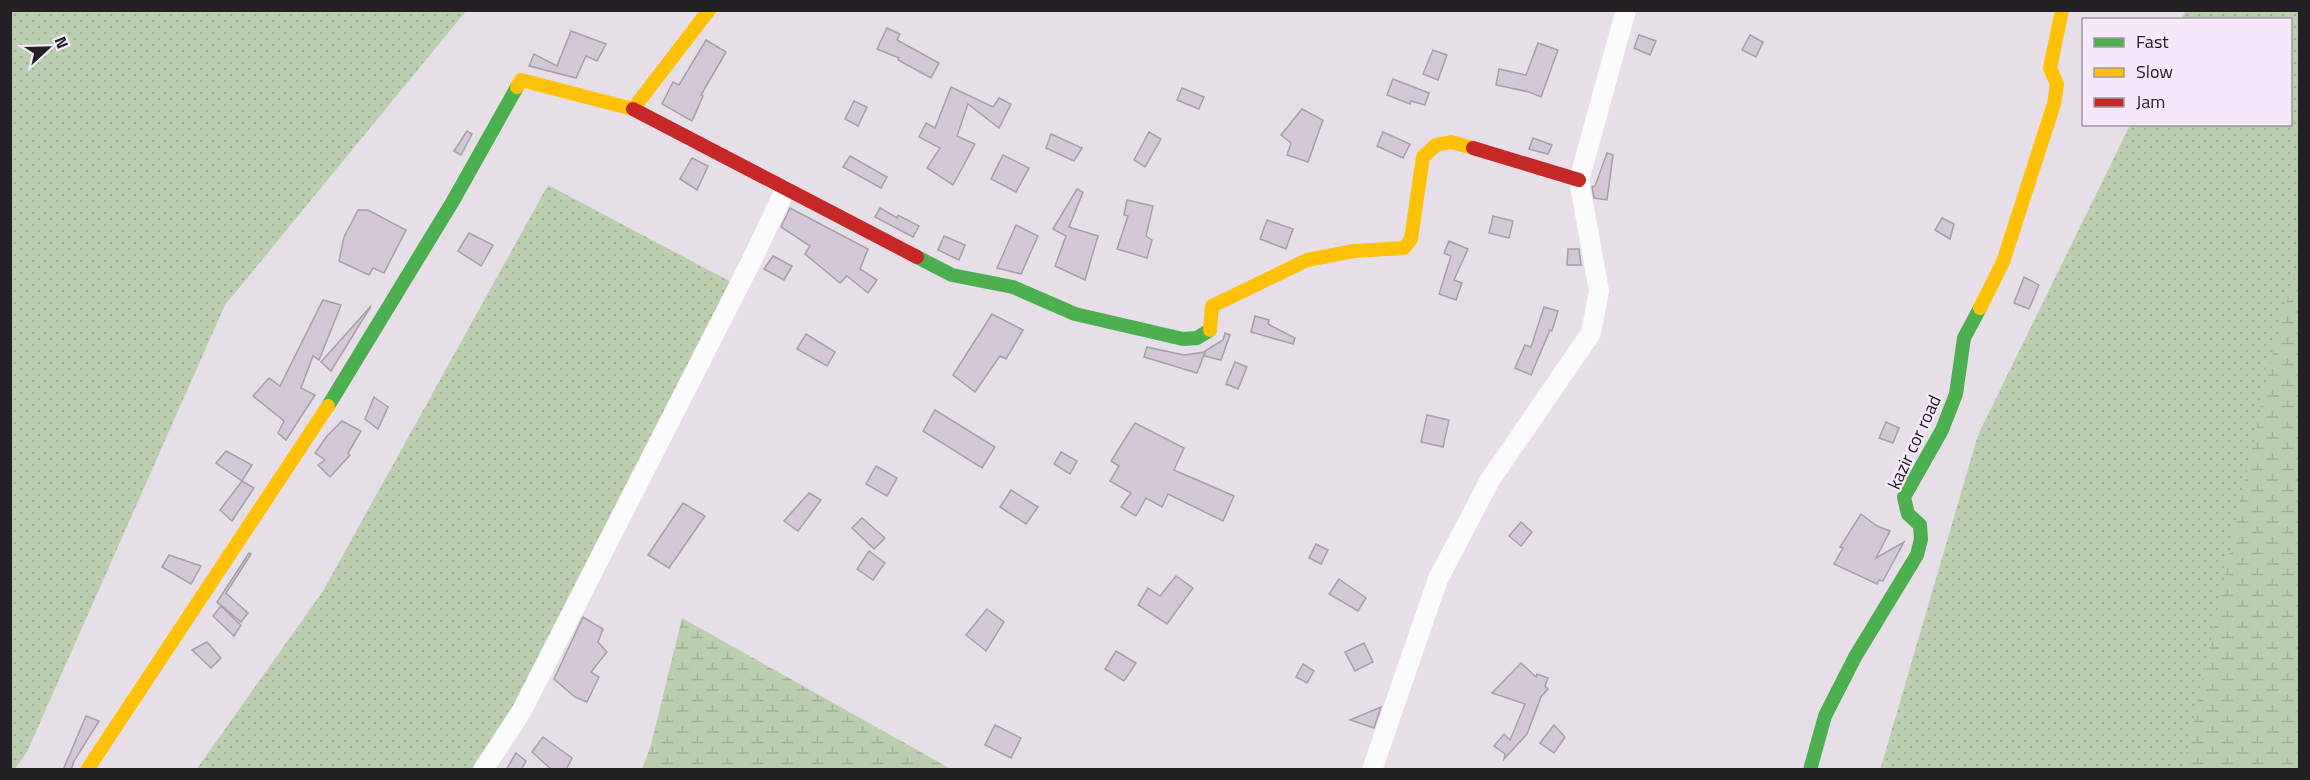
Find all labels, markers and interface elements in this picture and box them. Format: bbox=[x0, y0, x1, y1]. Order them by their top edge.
north arrow bbox=[18, 18, 78, 78]
legend bbox=[2082, 18, 2292, 126]
text: Fast bbox=[2136, 28, 2169, 55]
text: N bbox=[49, 33, 75, 52]
text: Slow bbox=[2136, 58, 2173, 85]
text: Jam bbox=[2136, 88, 2165, 115]
street label: kazir cor road bbox=[1880, 390, 1948, 494]

